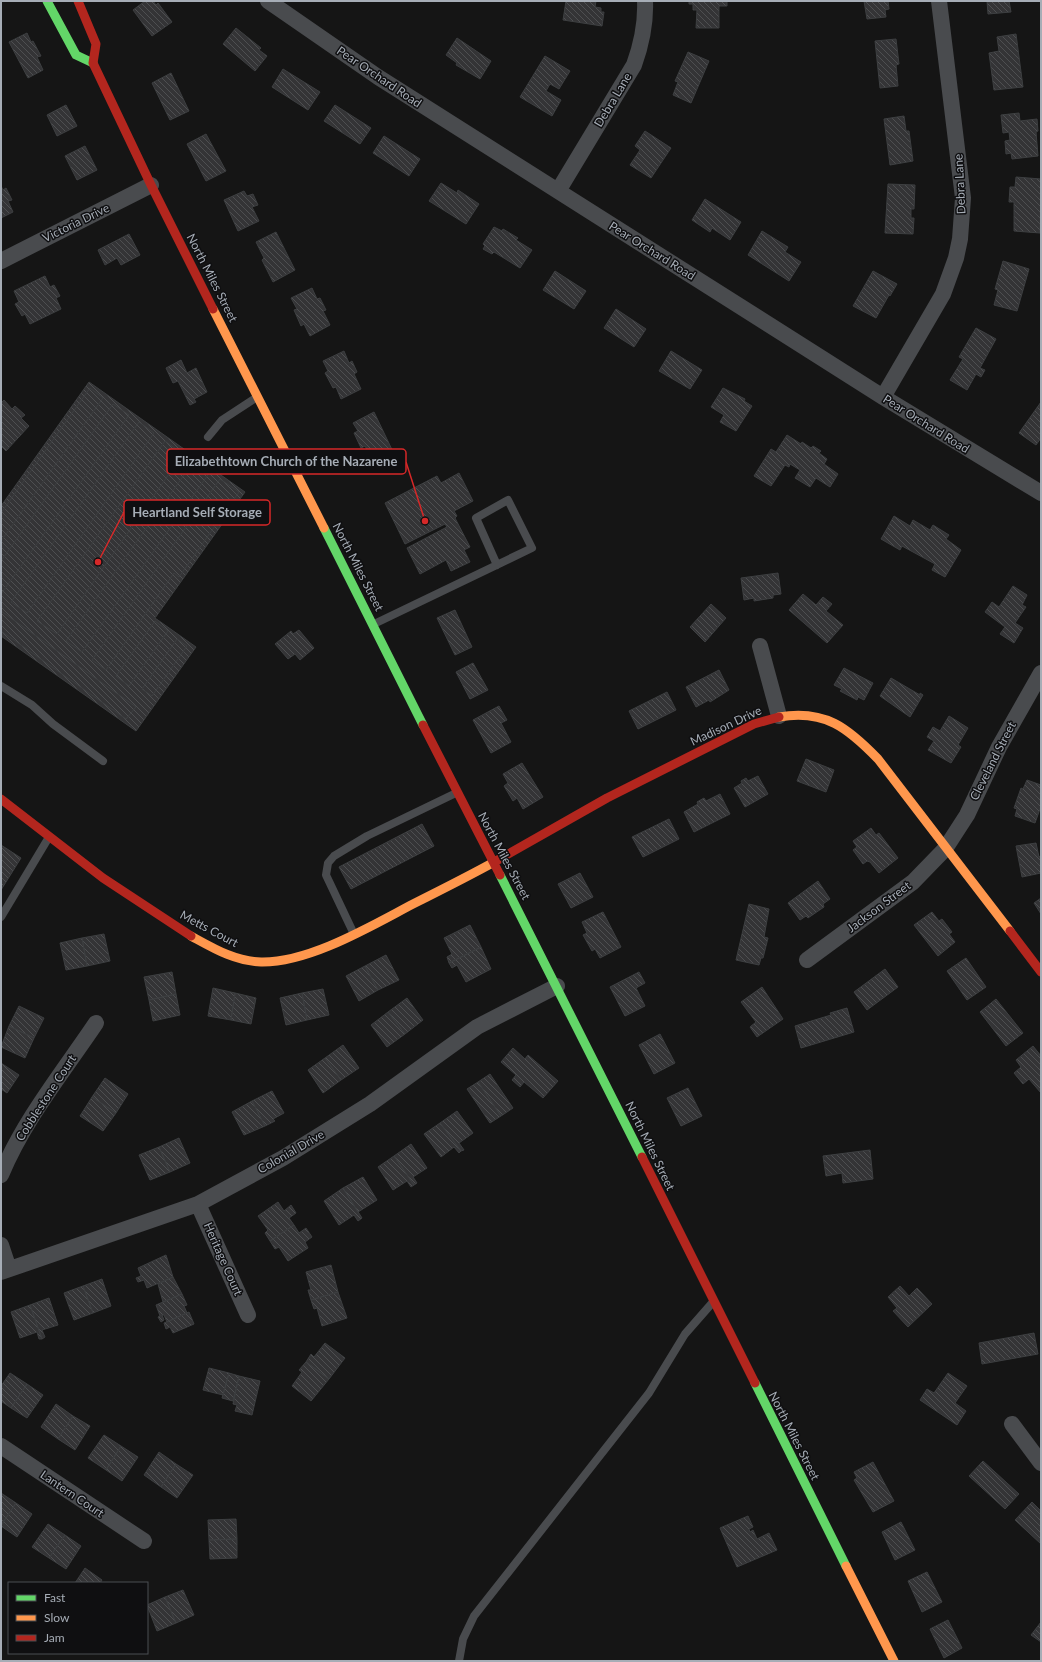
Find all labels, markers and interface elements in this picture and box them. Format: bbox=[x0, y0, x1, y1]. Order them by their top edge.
street label: Pear Orchard Road bbox=[334, 43, 424, 110]
street label: Debra Lane bbox=[591, 70, 635, 130]
street label: Debra Lane bbox=[950, 153, 969, 215]
street label: Victoria Drive bbox=[40, 200, 112, 245]
street label: Pear Orchard Road bbox=[606, 218, 698, 283]
street label: North Miles Street bbox=[184, 231, 242, 325]
street label: Pear Orchard Road bbox=[880, 391, 972, 456]
callout: Elizabethtown Church of the Nazarene bbox=[167, 449, 406, 474]
text: Elizabethtown Church of the Nazarene bbox=[175, 453, 397, 469]
callout: Heartland Self Storage bbox=[124, 500, 270, 525]
text: Heartland Self Storage bbox=[132, 504, 262, 520]
street label: North Miles Street bbox=[330, 520, 388, 614]
street label: Madison Drive bbox=[688, 702, 764, 749]
street label: Cleveland Street bbox=[966, 718, 1019, 803]
street label: North Miles Street bbox=[475, 809, 534, 903]
street label: Jackson Street bbox=[844, 877, 914, 935]
street label: Metts Court bbox=[178, 907, 242, 950]
street label: Cobblestone Court bbox=[12, 1051, 79, 1144]
street label: North Miles Street bbox=[622, 1099, 679, 1193]
street label: Colonial Drive bbox=[255, 1126, 327, 1177]
street label: Heritage Court bbox=[201, 1220, 247, 1298]
street label: North Miles Street bbox=[766, 1389, 824, 1483]
street label: Lantern Court bbox=[38, 1467, 108, 1521]
legend bbox=[8, 1582, 148, 1654]
text: Fast bbox=[44, 1590, 66, 1605]
text: Slow bbox=[44, 1610, 70, 1625]
text: Jam bbox=[44, 1630, 65, 1645]

